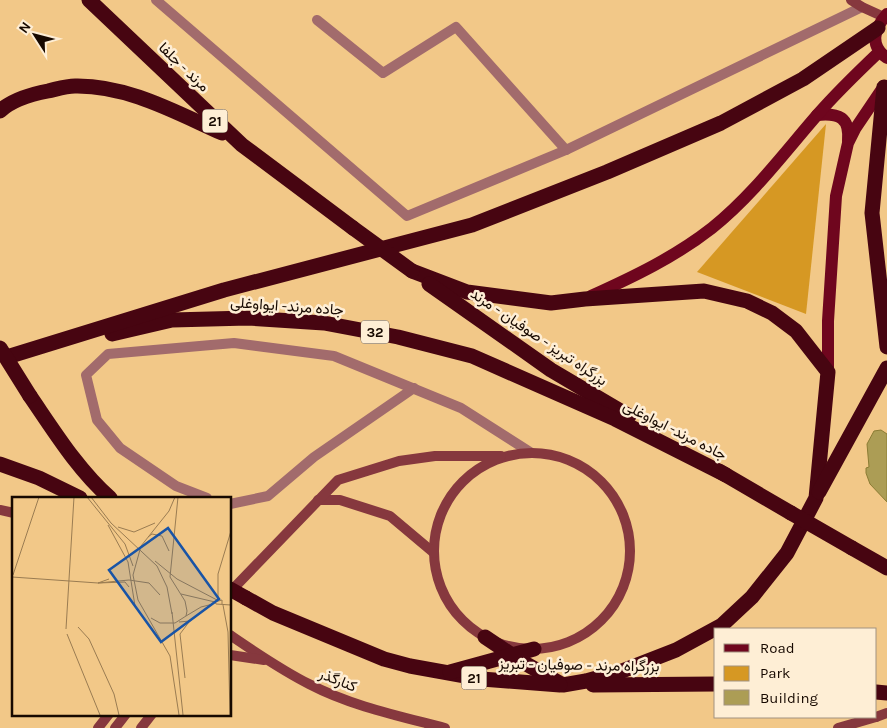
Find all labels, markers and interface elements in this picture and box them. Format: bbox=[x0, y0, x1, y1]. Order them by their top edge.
north arrow bbox=[10, 10, 60, 60]
text: N bbox=[15, 19, 35, 37]
street label: مرند - جلفا bbox=[155, 38, 213, 96]
road number: 21 bbox=[202, 110, 228, 132]
street label: بزرگراه تبریز - صوفیان - مرند bbox=[467, 285, 611, 389]
street label: جاده مرند- ایواوغلی bbox=[230, 293, 344, 320]
road number: 32 bbox=[361, 321, 389, 344]
street label: جاده مرند- ایواوغلی bbox=[620, 396, 730, 465]
inset map bbox=[12, 497, 231, 716]
legend bbox=[714, 628, 877, 718]
text: Road bbox=[760, 639, 795, 657]
street label: بزرگراه مرند - صوفیان - تبریز bbox=[497, 655, 660, 675]
street label: کنارگذر bbox=[316, 664, 360, 696]
text: Park bbox=[760, 664, 790, 682]
road number: 21 bbox=[462, 666, 486, 690]
text: Building bbox=[760, 689, 818, 707]

